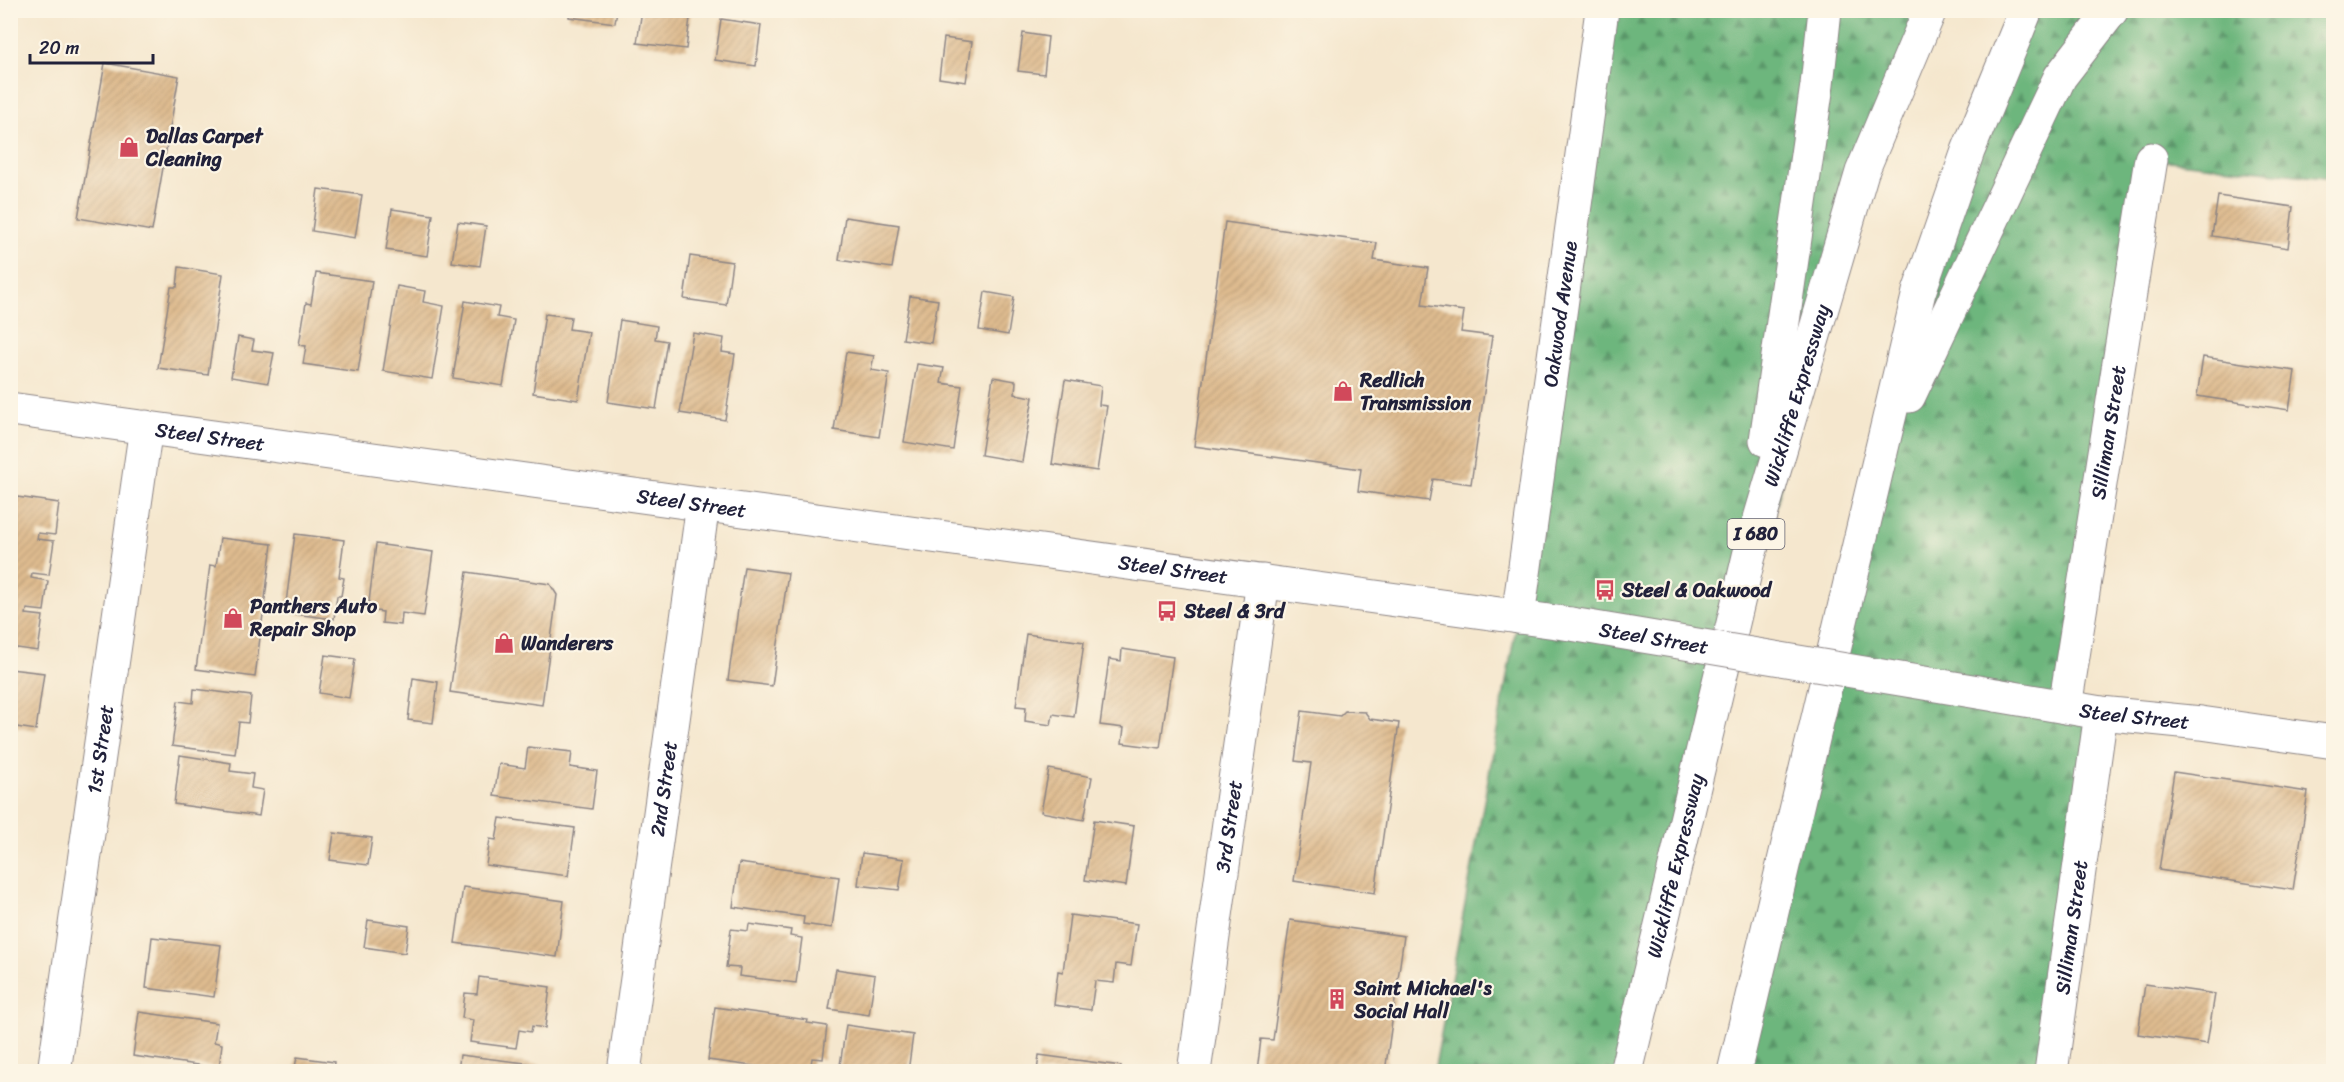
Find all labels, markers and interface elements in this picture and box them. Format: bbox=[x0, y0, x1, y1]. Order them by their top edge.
scale bar bbox=[30, 27, 153, 65]
text: 20 m bbox=[39, 32, 79, 64]
place label: Dallas Carpet Cleaning bbox=[145, 119, 264, 177]
shop icon: Dallas Carpet Cleaning bbox=[117, 135, 141, 159]
street label: Oakwood Avenue bbox=[1533, 238, 1587, 389]
street label: Wickliffe Expressway bbox=[1753, 299, 1840, 491]
place label: Redlich Transmission bbox=[1359, 363, 1471, 421]
street label: Silliman Street bbox=[2080, 363, 2136, 502]
shop icon: Redlich Transmission bbox=[1331, 379, 1355, 403]
street label: Steel Street bbox=[153, 412, 267, 461]
street label: Steel Street bbox=[635, 478, 749, 528]
road number: I 680 bbox=[1728, 519, 1784, 549]
street label: Steel Street bbox=[1116, 544, 1230, 594]
place label: Steel & Oakwood bbox=[1621, 573, 1772, 608]
bus stop icon: Steel & Oakwood bbox=[1593, 578, 1617, 602]
place label: Panthers Auto Repair Shop bbox=[249, 589, 378, 647]
place label: Steel & 3rd bbox=[1183, 594, 1287, 629]
bus stop icon: Steel & 3rd bbox=[1155, 599, 1179, 623]
shop icon: Panthers Auto Repair Shop bbox=[221, 606, 245, 630]
street label: Steel Street bbox=[1597, 611, 1711, 664]
place label: Wanderers bbox=[521, 626, 614, 661]
shop icon: Wanderers bbox=[492, 631, 516, 655]
street label: Steel Street bbox=[2077, 692, 2191, 739]
street label: 1st Street bbox=[76, 702, 124, 796]
street label: 2nd Street bbox=[639, 738, 687, 839]
street label: Wickliffe Expressway bbox=[1636, 769, 1714, 961]
street label: 3rd Street bbox=[1205, 778, 1252, 875]
street label: Silliman Street bbox=[2044, 858, 2098, 997]
place label: Saint Michael's Social Hall bbox=[1353, 971, 1492, 1029]
building icon: Saint Michael's Social Hall bbox=[1325, 987, 1349, 1011]

